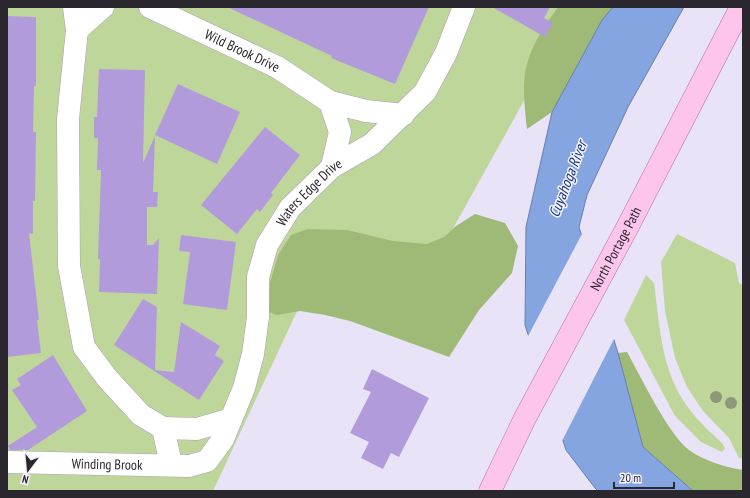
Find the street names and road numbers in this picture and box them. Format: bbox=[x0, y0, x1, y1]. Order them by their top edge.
street label: Wild Brook Drive bbox=[202, 25, 283, 76]
street label: Waters Edge Drive bbox=[272, 154, 345, 229]
street label: North Portage Path bbox=[586, 204, 645, 294]
street label: Winding Brook bbox=[71, 454, 143, 474]

